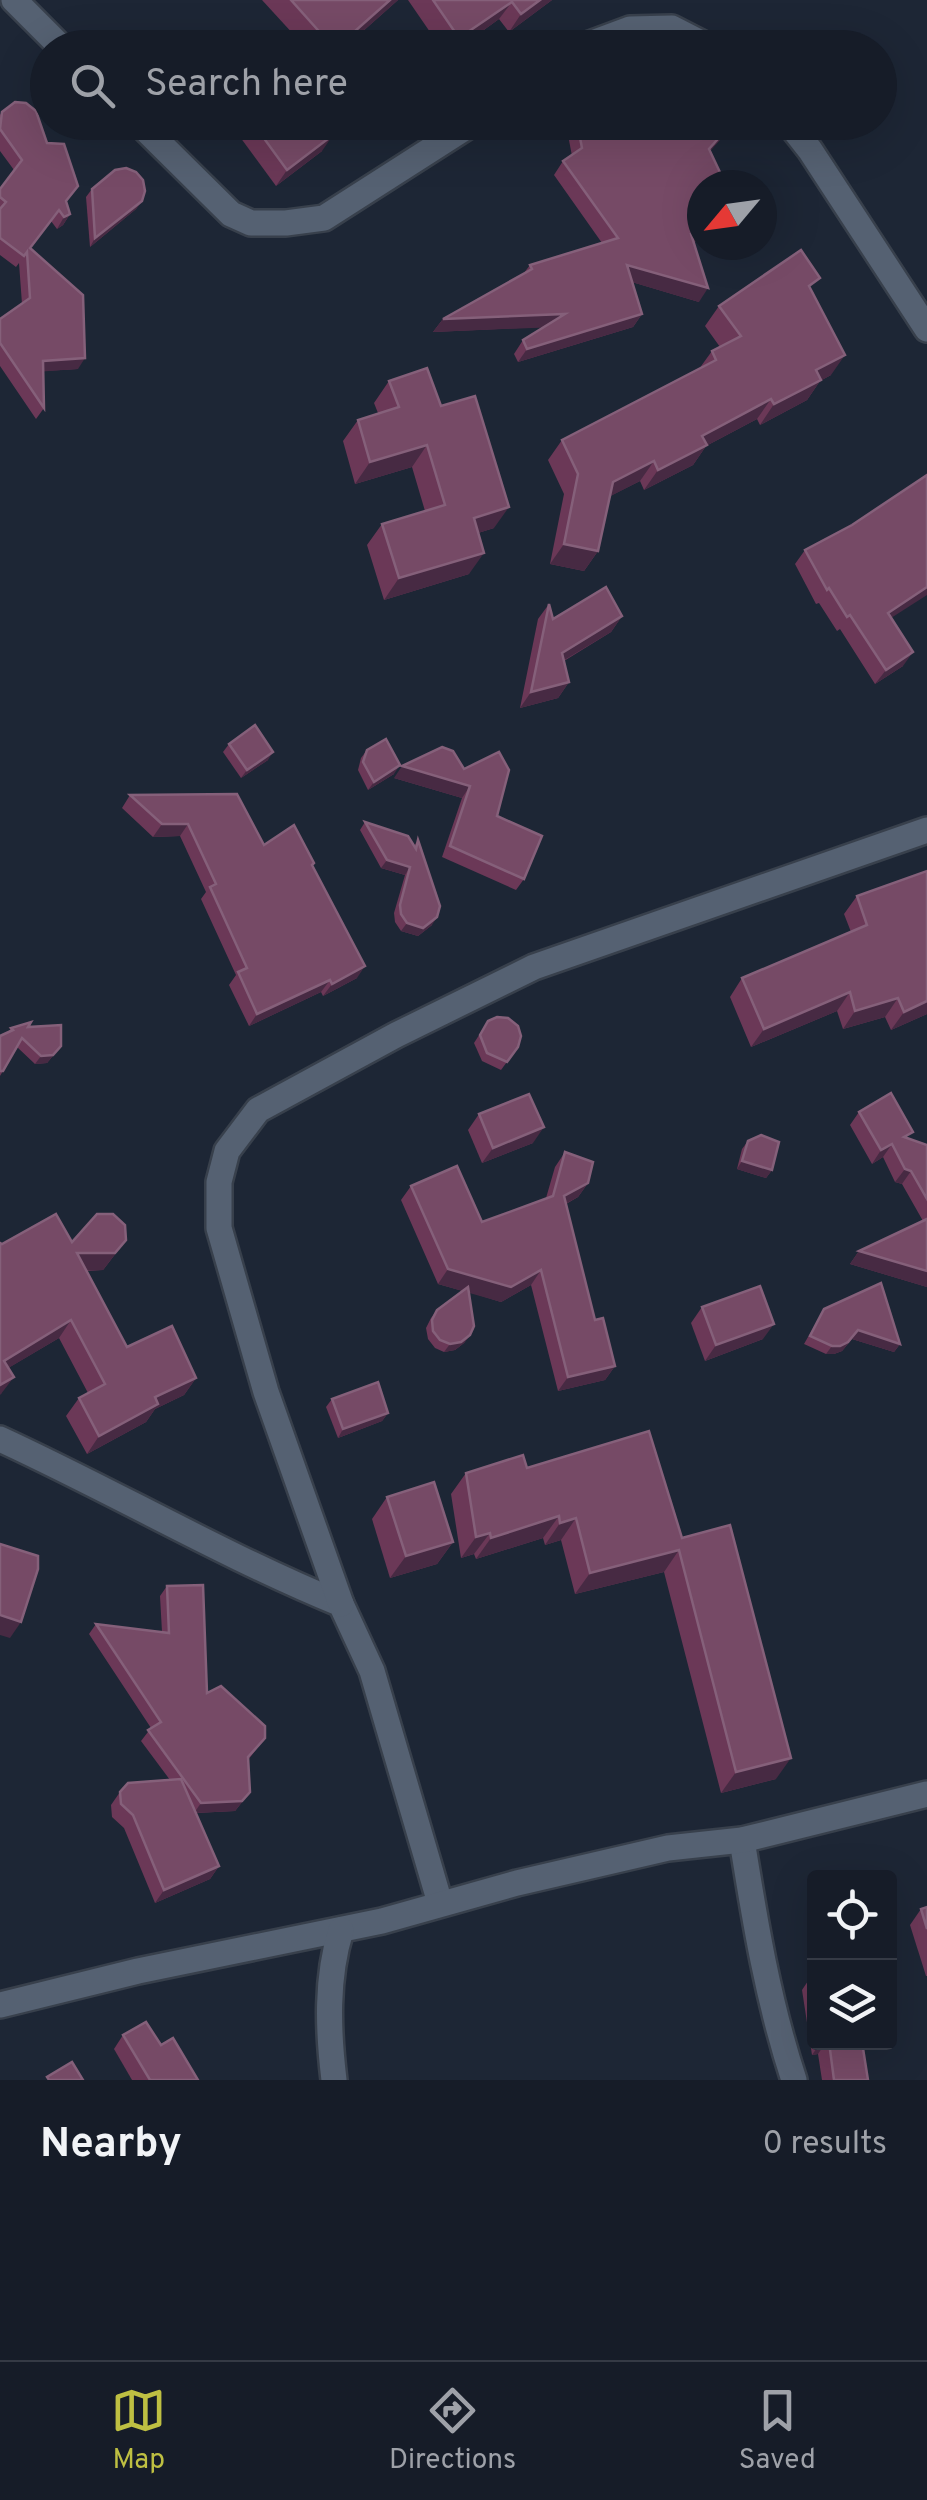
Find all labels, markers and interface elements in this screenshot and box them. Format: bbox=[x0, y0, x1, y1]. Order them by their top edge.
search box bbox=[30, 30, 897, 140]
icon: search bbox=[65, 58, 120, 113]
text: Search here bbox=[145, 61, 348, 110]
north arrow bbox=[687, 170, 777, 260]
map controls bbox=[807, 1870, 897, 2050]
button: locate bbox=[807, 1870, 897, 1960]
button: layers bbox=[807, 1960, 897, 2050]
text: Nearby bbox=[40, 2119, 182, 2172]
text: 0 results bbox=[762, 2125, 887, 2165]
tab: Map bbox=[111, 2383, 166, 2479]
tab: Directions bbox=[389, 2383, 516, 2479]
tab: Saved bbox=[739, 2383, 816, 2479]

